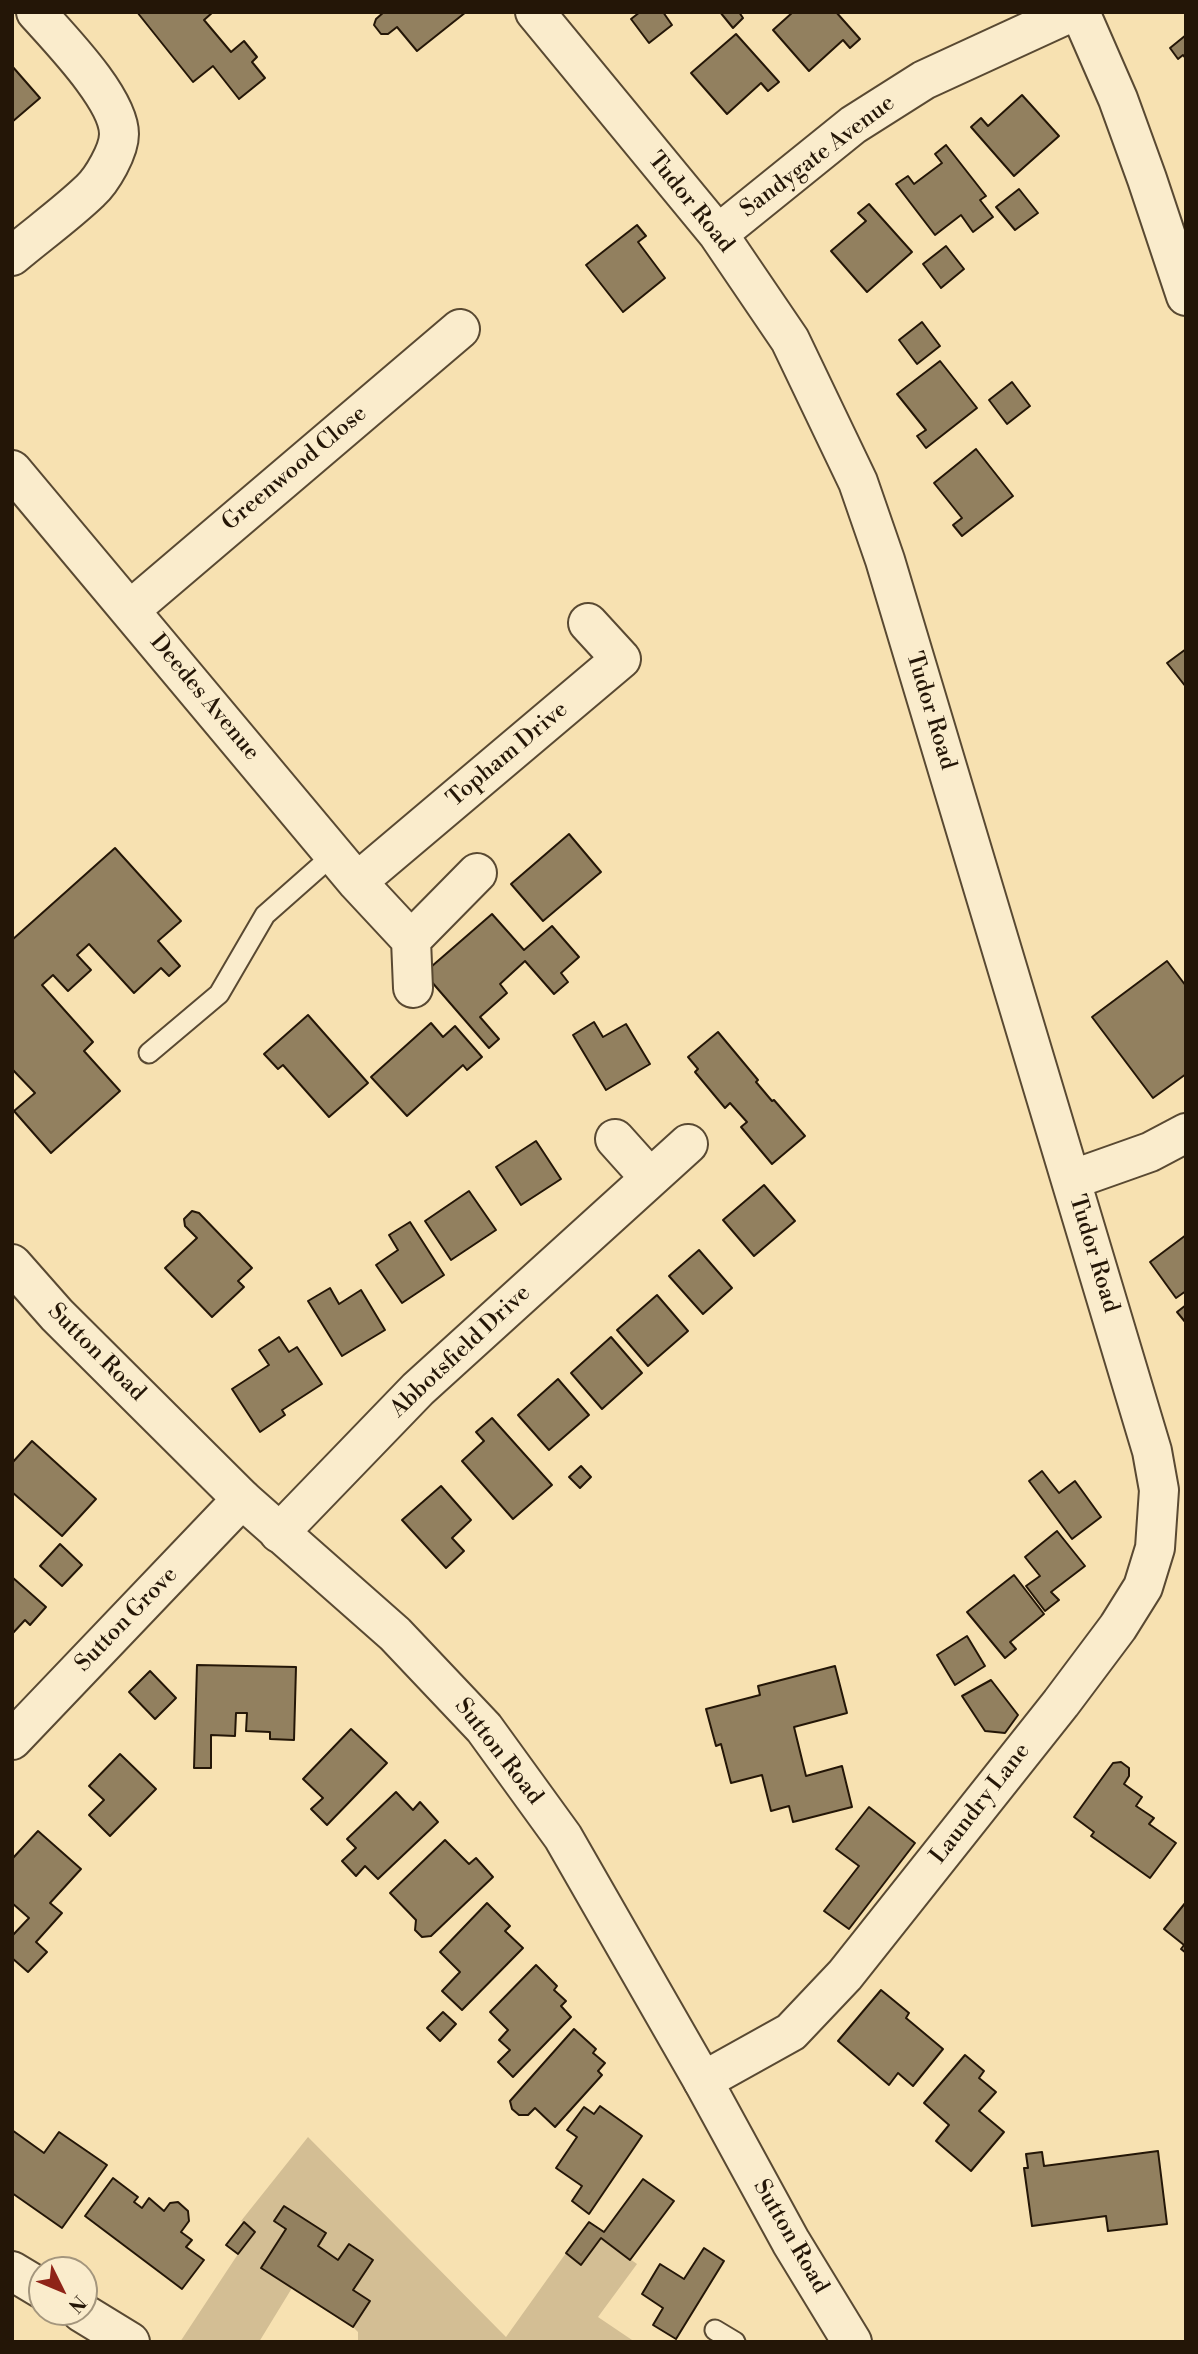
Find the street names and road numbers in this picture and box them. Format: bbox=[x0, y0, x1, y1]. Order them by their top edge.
street label: Sandygate Avenue bbox=[735, 90, 901, 224]
street label: Tudor Road bbox=[641, 147, 739, 259]
street label: Greenwood Close bbox=[217, 401, 373, 537]
street label: Deedes Avenue bbox=[143, 629, 265, 767]
street label: Tudor Road bbox=[899, 649, 961, 773]
street label: Topham Drive bbox=[442, 697, 574, 813]
street label: Tudor Road bbox=[1062, 1192, 1124, 1316]
street label: Abbotsfield Drive bbox=[385, 1280, 537, 1424]
street label: Sutton Road bbox=[41, 1298, 151, 1408]
street label: Sutton Grove bbox=[70, 1562, 184, 1678]
street label: Sutton Road bbox=[448, 1693, 548, 1811]
street label: Laundry Lane bbox=[925, 1738, 1037, 1870]
street label: Sutton Road bbox=[746, 2175, 834, 2299]

